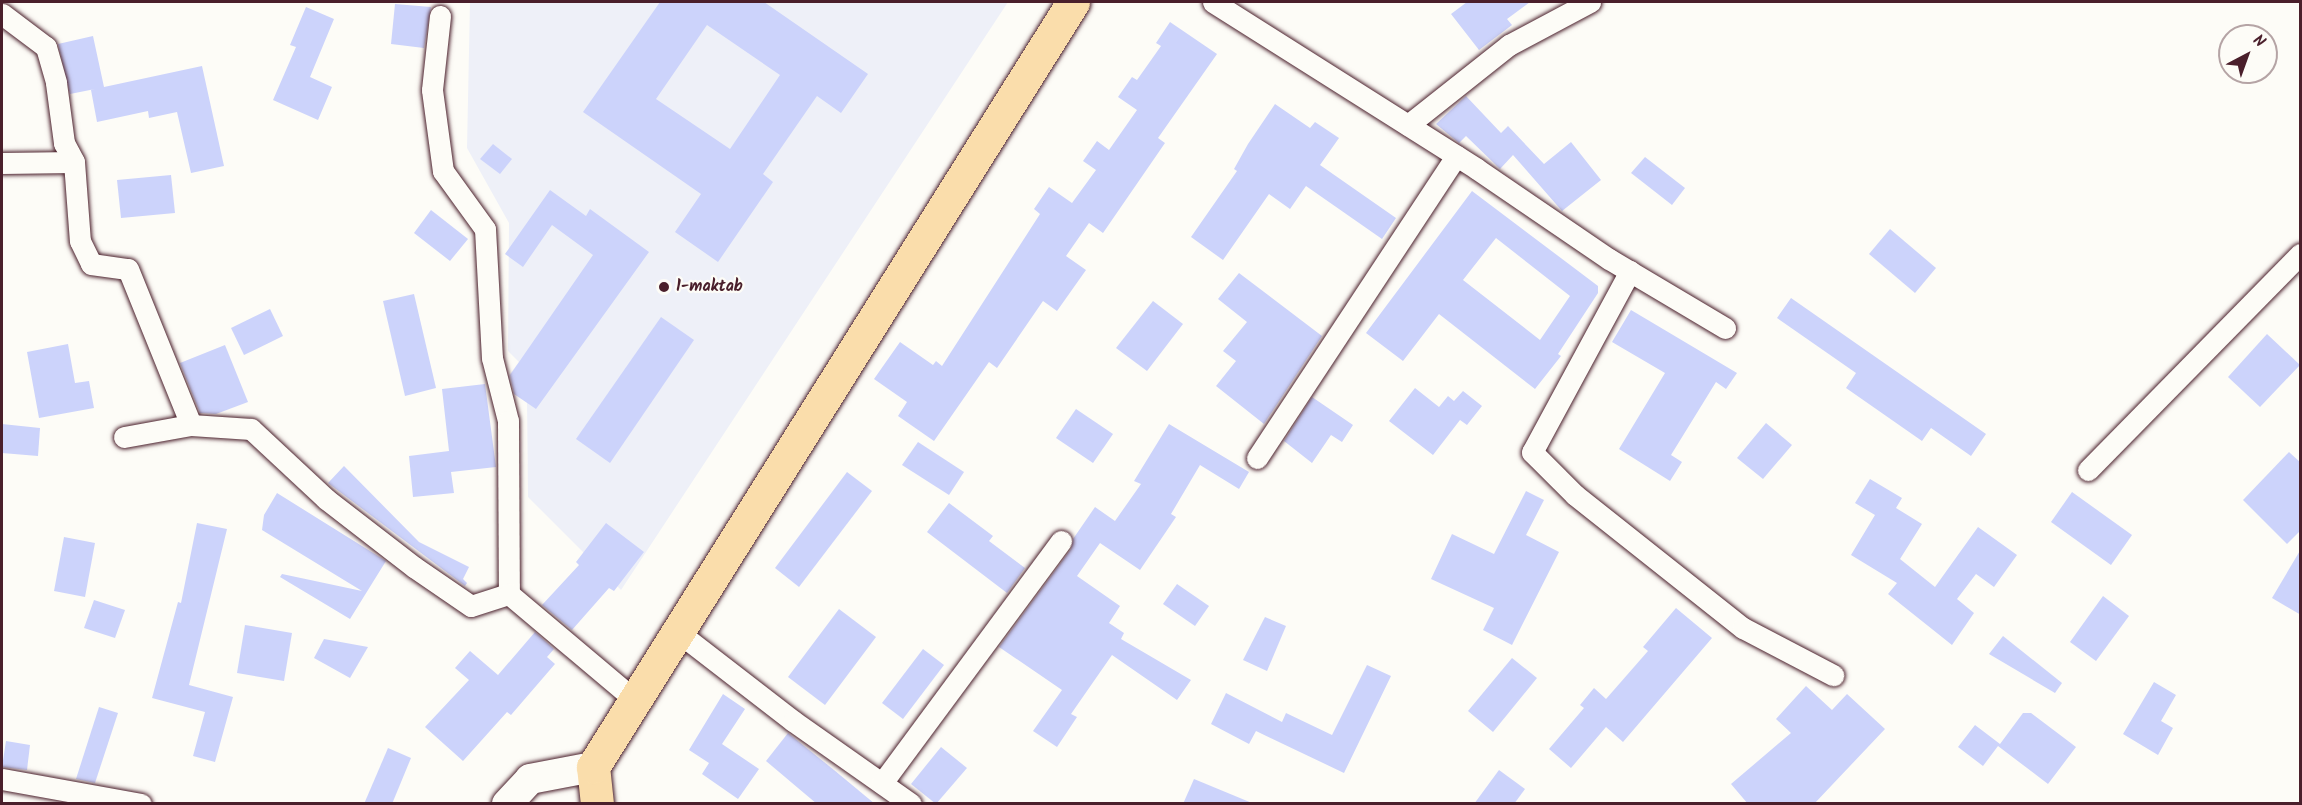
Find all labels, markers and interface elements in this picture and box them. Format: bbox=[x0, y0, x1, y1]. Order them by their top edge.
north arrow bbox=[2218, 24, 2278, 84]
text: N bbox=[2247, 29, 2271, 54]
place label: 1-maktab bbox=[676, 277, 743, 297]
marker: 1-maktab bbox=[657, 280, 671, 294]

